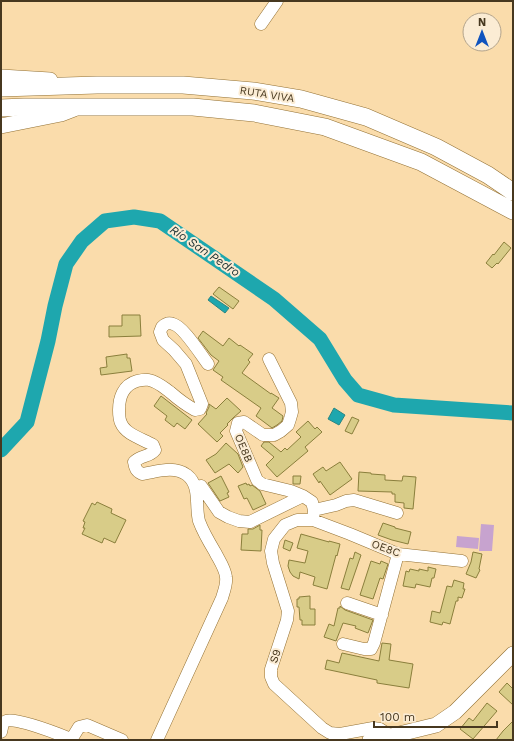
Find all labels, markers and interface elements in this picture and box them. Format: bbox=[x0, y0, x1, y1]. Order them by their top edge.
north arrow bbox=[462, 12, 502, 52]
text: N bbox=[478, 16, 486, 29]
street label: RUTA VIVA bbox=[239, 84, 295, 105]
water label: Río San Pedro bbox=[167, 223, 243, 279]
street label: OE8B bbox=[232, 432, 255, 464]
street label: OE8C bbox=[370, 537, 402, 560]
street label: S9 bbox=[267, 647, 284, 665]
scale bar bbox=[374, 703, 497, 729]
text: 100 m bbox=[380, 710, 415, 724]

